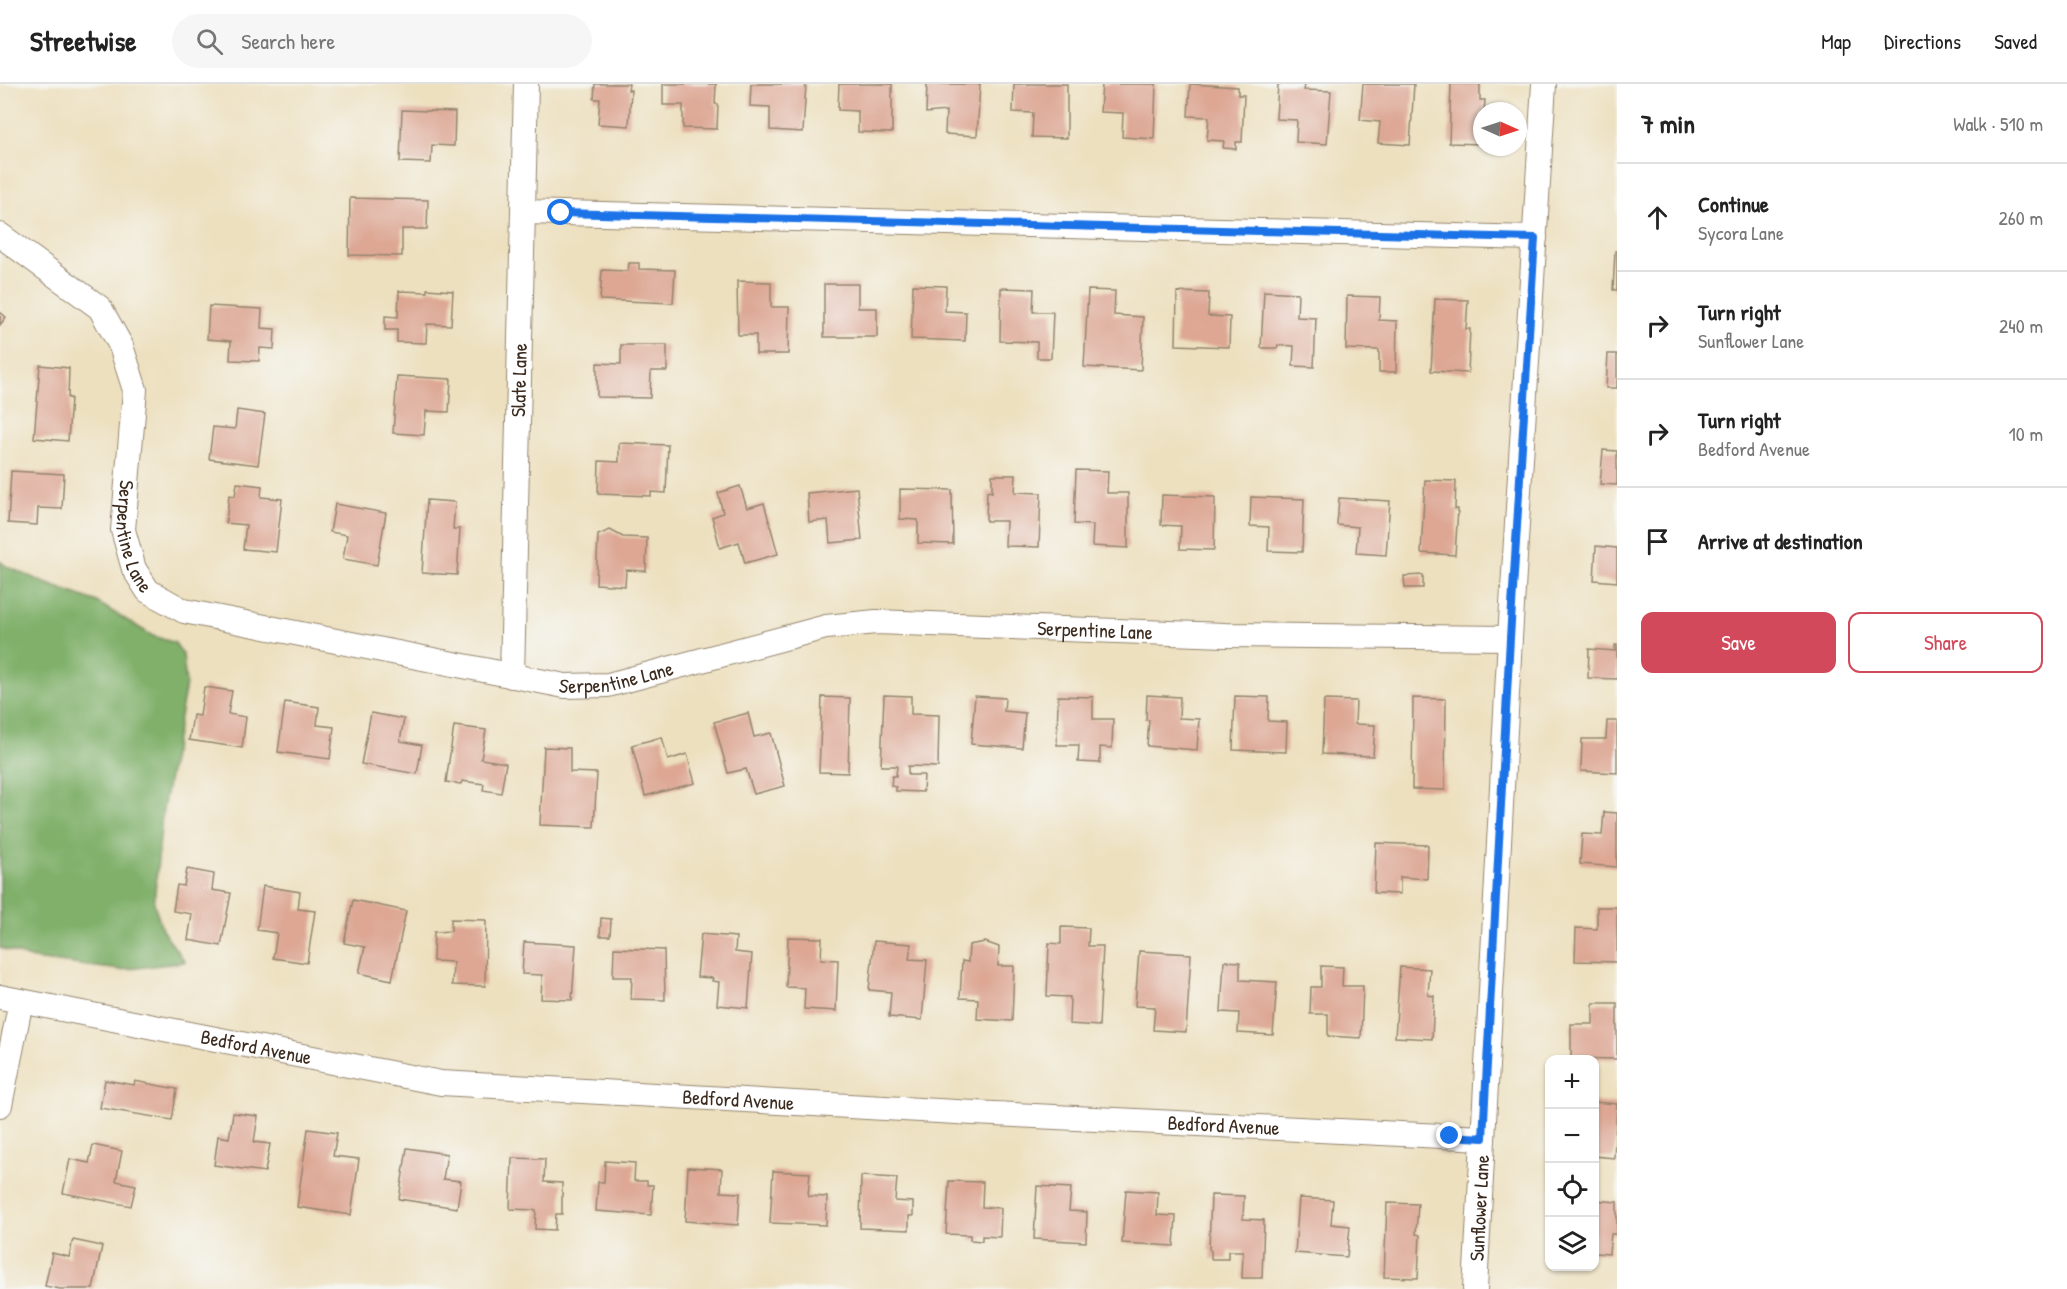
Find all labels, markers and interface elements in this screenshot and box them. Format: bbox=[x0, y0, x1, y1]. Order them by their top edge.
search box bbox=[172, 14, 592, 68]
text: Streetwise bbox=[30, 22, 136, 60]
icon: search bbox=[193, 25, 226, 58]
text: Search here bbox=[241, 26, 335, 56]
text: Map bbox=[1821, 27, 1851, 56]
text: Directions bbox=[1884, 27, 1961, 56]
text: Saved bbox=[1994, 27, 2037, 56]
north arrow bbox=[1473, 102, 1527, 156]
text: 7 min bbox=[1641, 106, 1695, 141]
text: Walk · 510 m bbox=[1953, 110, 2043, 137]
text: Continue bbox=[1698, 189, 1769, 219]
route start bbox=[547, 199, 573, 225]
icon: ahead bbox=[1641, 201, 1674, 234]
text: 260 m bbox=[1999, 204, 2043, 231]
text: Sycora Lane bbox=[1698, 219, 1784, 246]
text: Turn right bbox=[1698, 297, 1781, 327]
icon: right bbox=[1641, 309, 1674, 342]
text: 240 m bbox=[1999, 312, 2043, 339]
text: Sunflower Lane bbox=[1698, 327, 1804, 354]
street label: Slate Lane bbox=[504, 343, 533, 417]
text: Turn right bbox=[1698, 405, 1781, 435]
icon: right bbox=[1641, 417, 1674, 450]
text: 10 m bbox=[2009, 420, 2043, 447]
text: Bedford Avenue bbox=[1698, 435, 1810, 462]
street label: Serpentine Lane bbox=[110, 479, 159, 597]
icon: arrive bbox=[1641, 525, 1674, 558]
text: Arrive at destination bbox=[1698, 526, 1863, 556]
button: Save bbox=[1641, 612, 1836, 673]
button: Share bbox=[1848, 612, 2043, 673]
street label: Serpentine Lane bbox=[1037, 614, 1153, 645]
street label: Serpentine Lane bbox=[557, 654, 676, 699]
street label: Bedford Avenue bbox=[199, 1022, 314, 1070]
map controls bbox=[1545, 1055, 1599, 1271]
button: + bbox=[1545, 1055, 1599, 1109]
street label: Bedford Avenue bbox=[682, 1083, 795, 1116]
street label: Bedford Avenue bbox=[1167, 1109, 1280, 1141]
button: − bbox=[1545, 1109, 1599, 1163]
route end bbox=[1436, 1122, 1462, 1148]
street label: Sunflower Lane bbox=[1463, 1154, 1495, 1262]
button: locate bbox=[1545, 1163, 1599, 1217]
button: layers bbox=[1545, 1217, 1599, 1271]

